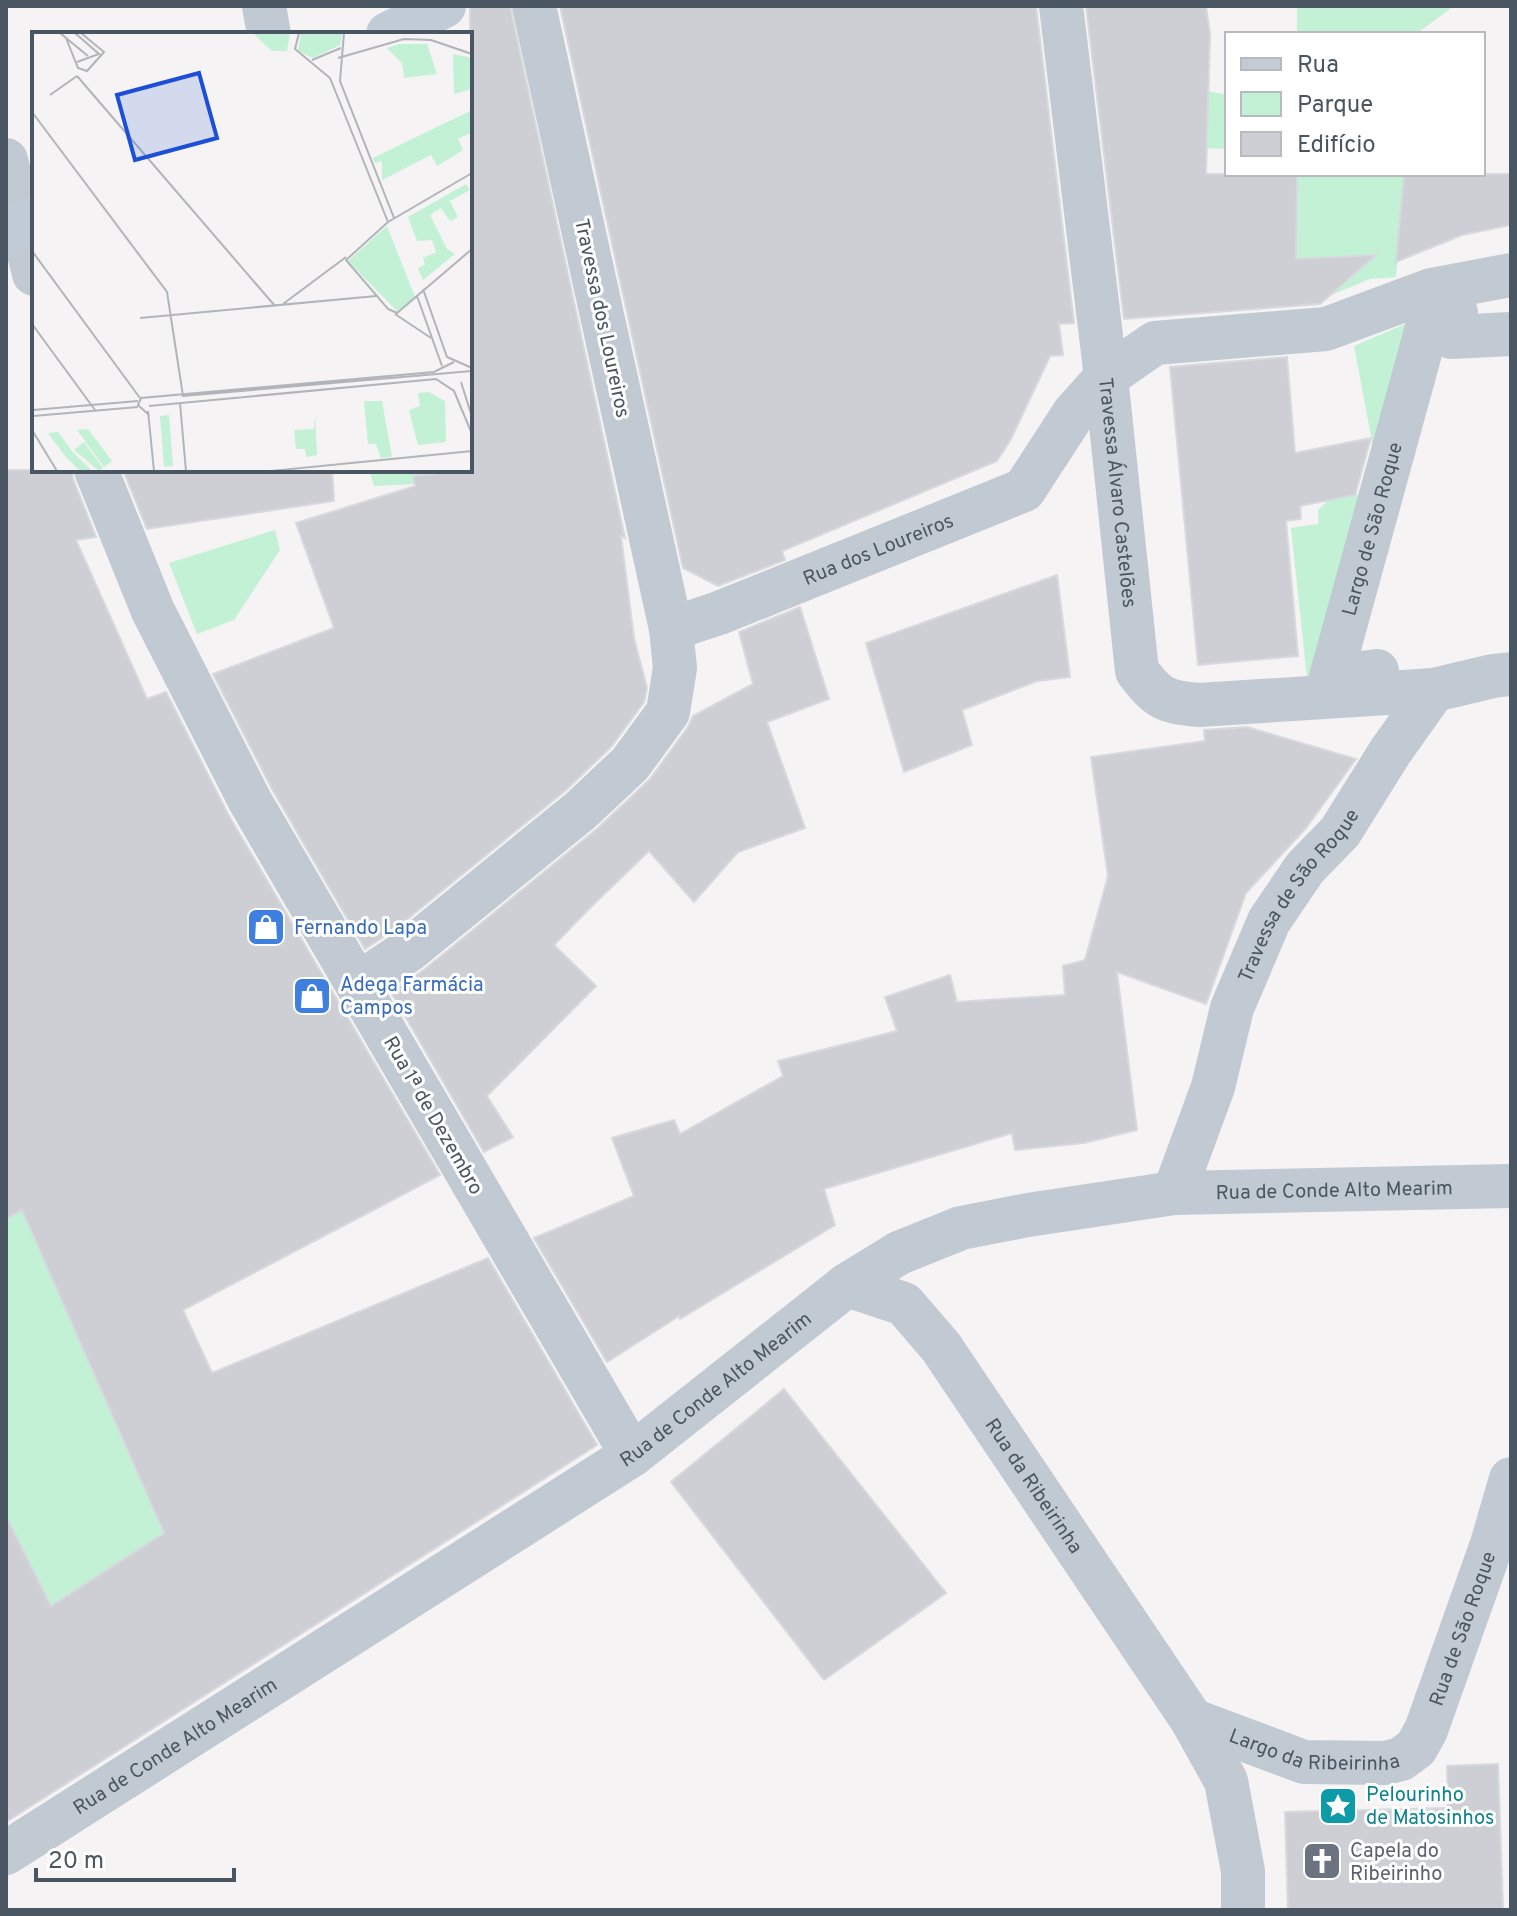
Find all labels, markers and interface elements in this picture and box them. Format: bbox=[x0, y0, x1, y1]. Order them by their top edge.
inset map bbox=[32, 32, 472, 472]
legend bbox=[1225, 32, 1485, 176]
text: Rua bbox=[1297, 51, 1339, 81]
text: Parque bbox=[1297, 91, 1373, 121]
text: Edifício bbox=[1297, 131, 1376, 161]
street label: Travessa dos Loureiros bbox=[567, 216, 635, 420]
street label: Travessa Álvaro Castelões bbox=[1091, 376, 1141, 609]
street label: Largo de São Roque bbox=[1337, 440, 1410, 619]
street label: Rua dos Loureiros bbox=[799, 509, 958, 593]
street label: Travessa de São Roque bbox=[1233, 805, 1366, 987]
shop icon: Fernando Lapa bbox=[245, 906, 287, 948]
place label: Fernando Lapa bbox=[294, 916, 427, 942]
place label: Adega Farmácia Campos bbox=[340, 973, 484, 1022]
shop icon: Adega Farmácia Campos bbox=[291, 975, 333, 1017]
street label: Rua 1ª de Dezembro bbox=[376, 1032, 488, 1200]
street label: Rua de Conde Alto Mearim bbox=[1215, 1176, 1453, 1207]
street label: Rua de Conde Alto Mearim bbox=[616, 1307, 818, 1474]
street label: Rua da Ribeirinha bbox=[978, 1414, 1088, 1560]
street label: Rua de São Roque bbox=[1425, 1548, 1503, 1710]
street label: Rua de Conde Alto Mearim bbox=[69, 1673, 283, 1822]
street label: Largo da Ribeirinha bbox=[1225, 1724, 1403, 1778]
place label: Pelourinho de Matosinhos bbox=[1366, 1783, 1494, 1832]
place icon: Pelourinho de Matosinhos bbox=[1317, 1785, 1359, 1827]
scale bar bbox=[36, 1832, 234, 1882]
place label: Capela do Ribeirinho bbox=[1350, 1839, 1443, 1888]
church icon: Capela do Ribeirinho bbox=[1301, 1840, 1343, 1882]
text: 20 m bbox=[48, 1847, 104, 1877]

